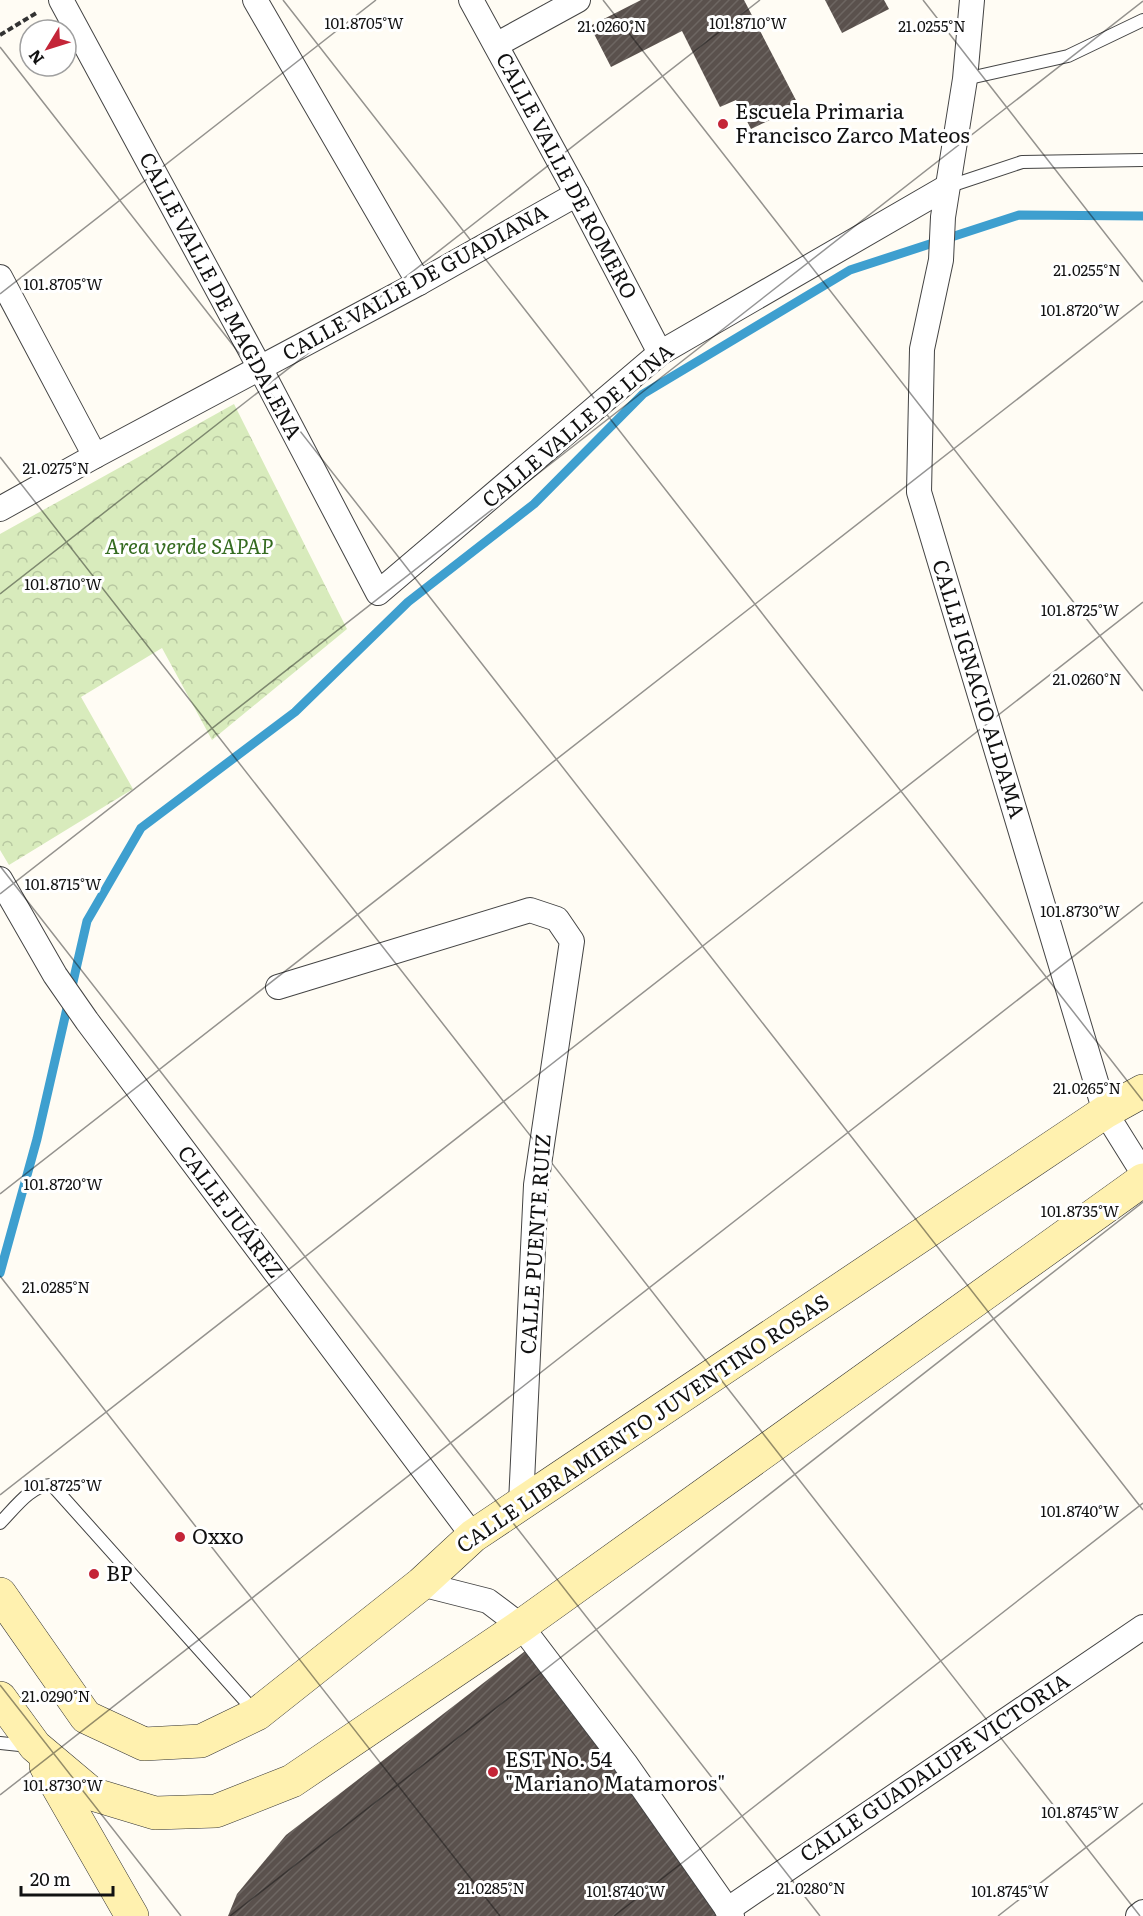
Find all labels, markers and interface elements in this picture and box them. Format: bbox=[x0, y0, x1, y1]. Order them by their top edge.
text: 101.8705°W bbox=[324, 11, 404, 34]
text: 101.8710°W bbox=[709, 11, 787, 34]
text: 21.0260°N bbox=[577, 14, 647, 37]
text: 21.0255°N bbox=[898, 14, 966, 37]
north arrow bbox=[18, 18, 78, 78]
text: N bbox=[22, 45, 49, 71]
street label: CALLE VALLE DE ROMERO bbox=[490, 46, 647, 304]
place label: Escuela Primaria Francisco Zarco Mateos bbox=[735, 94, 970, 149]
marker: Escuela Primaria Francisco Zarco Mateos bbox=[716, 117, 730, 131]
street label: CALLE VALLE DE MAGDALENA bbox=[133, 146, 312, 444]
street label: CALLE VALLE DE GUADIANA bbox=[276, 195, 553, 367]
text: 21.0255°N bbox=[1053, 258, 1121, 281]
text: 101.8705°W bbox=[23, 272, 103, 295]
text: 101.8720°W bbox=[1040, 298, 1120, 321]
street label: CALLE VALLE DE LUNA bbox=[474, 334, 679, 514]
text: 21.0275°N bbox=[23, 456, 90, 479]
park label: Area verde SAPAP bbox=[105, 529, 273, 560]
street label: CALLE IGNACIO ALDAMA bbox=[926, 555, 1035, 822]
text: 101.8710°W bbox=[24, 572, 102, 595]
text: 101.8725°W bbox=[1041, 598, 1120, 621]
text: 21.0260°N bbox=[1052, 667, 1122, 690]
text: 101.8715°W bbox=[25, 872, 102, 895]
text: 101.8730°W bbox=[1040, 899, 1120, 922]
text: 21.0265°N bbox=[1053, 1076, 1121, 1099]
street label: CALLE PUENTE RUIZ bbox=[510, 1132, 557, 1355]
street label: CALLE JUÁREZ bbox=[172, 1138, 292, 1283]
text: 101.8720°W bbox=[23, 1172, 103, 1195]
text: 101.8735°W bbox=[1041, 1199, 1120, 1222]
text: 21.0285°N bbox=[22, 1275, 90, 1298]
street label: CALLE LIBRAMIENTO JUVENTINO ROSAS bbox=[449, 1285, 834, 1559]
text: 101.8725°W bbox=[24, 1473, 103, 1496]
text: 101.8740°W bbox=[1041, 1499, 1120, 1522]
place label: Oxxo bbox=[192, 1519, 244, 1550]
marker: Oxxo bbox=[173, 1530, 187, 1544]
place label: BP bbox=[106, 1556, 133, 1587]
marker: BP bbox=[87, 1567, 101, 1581]
street label: CALLE GUADALUPE VICTORIA bbox=[793, 1663, 1075, 1868]
text: 21.0290°N bbox=[22, 1684, 90, 1707]
place label: EST No. 54 "Mariano Matamoros" bbox=[505, 1742, 725, 1797]
marker: EST No. 54 "Mariano Matamoros" bbox=[486, 1765, 500, 1779]
text: 101.8730°W bbox=[23, 1773, 103, 1796]
text: 101.8745°W bbox=[1041, 1800, 1119, 1823]
scale bar bbox=[21, 1859, 112, 1897]
text: 20 m bbox=[30, 1865, 71, 1892]
text: 21.0285°N bbox=[457, 1876, 525, 1899]
text: 21.0280°N bbox=[776, 1876, 846, 1899]
text: 101.8740°W bbox=[587, 1879, 666, 1902]
text: 101.8745°W bbox=[971, 1879, 1049, 1902]

